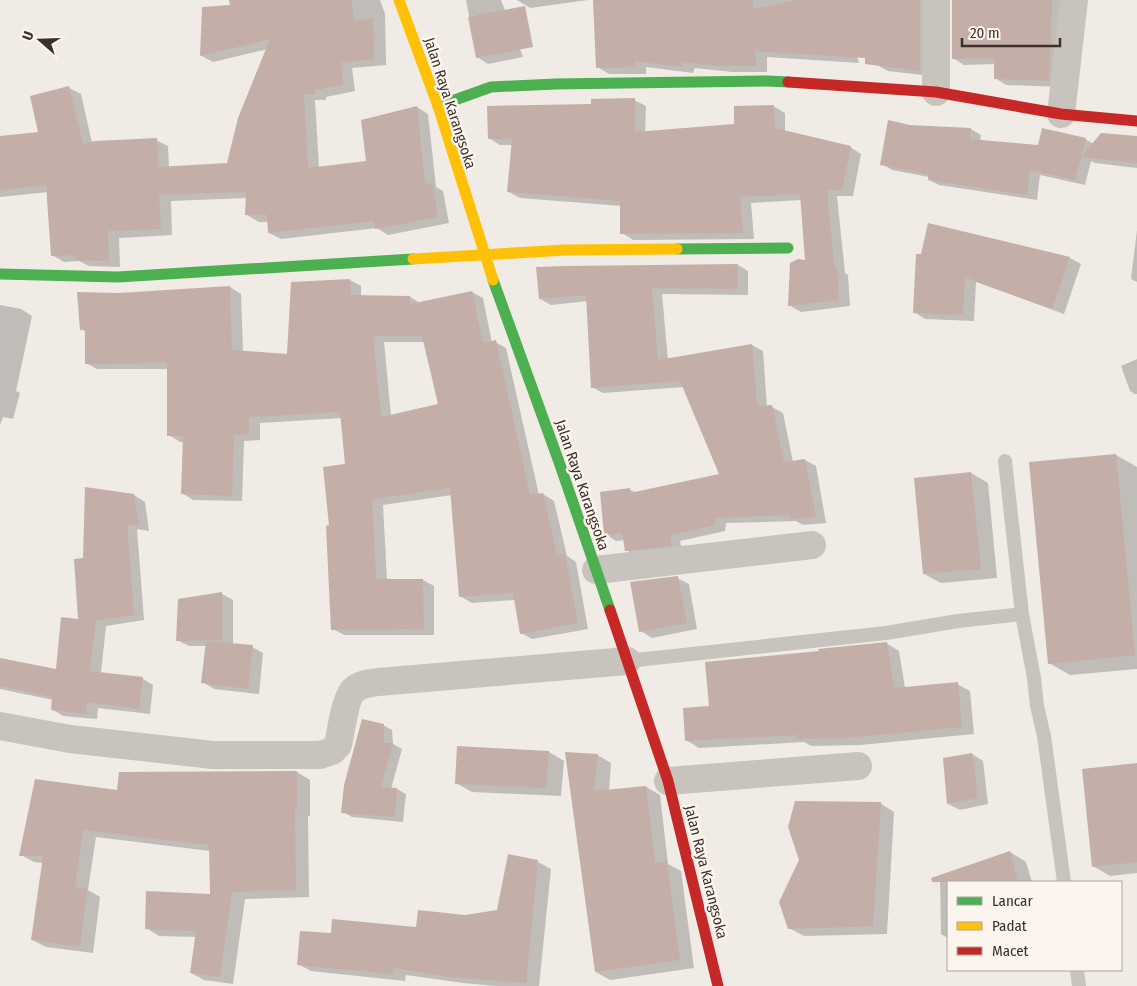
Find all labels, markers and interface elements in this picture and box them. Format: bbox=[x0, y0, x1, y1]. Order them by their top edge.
north arrow bbox=[15, 15, 65, 65]
scale bar bbox=[962, 15, 1060, 47]
text: 20 m bbox=[970, 24, 1000, 42]
text: U bbox=[19, 29, 38, 42]
street label: Jalan Raya Karangsoka bbox=[420, 35, 480, 171]
street label: Jalan Raya Karangsoka bbox=[551, 417, 613, 553]
street label: Jalan Raya Karangsoka bbox=[681, 803, 731, 941]
legend bbox=[947, 881, 1122, 971]
text: Lancar bbox=[992, 892, 1033, 910]
text: Padat bbox=[992, 917, 1027, 935]
text: Macet bbox=[992, 942, 1029, 960]

